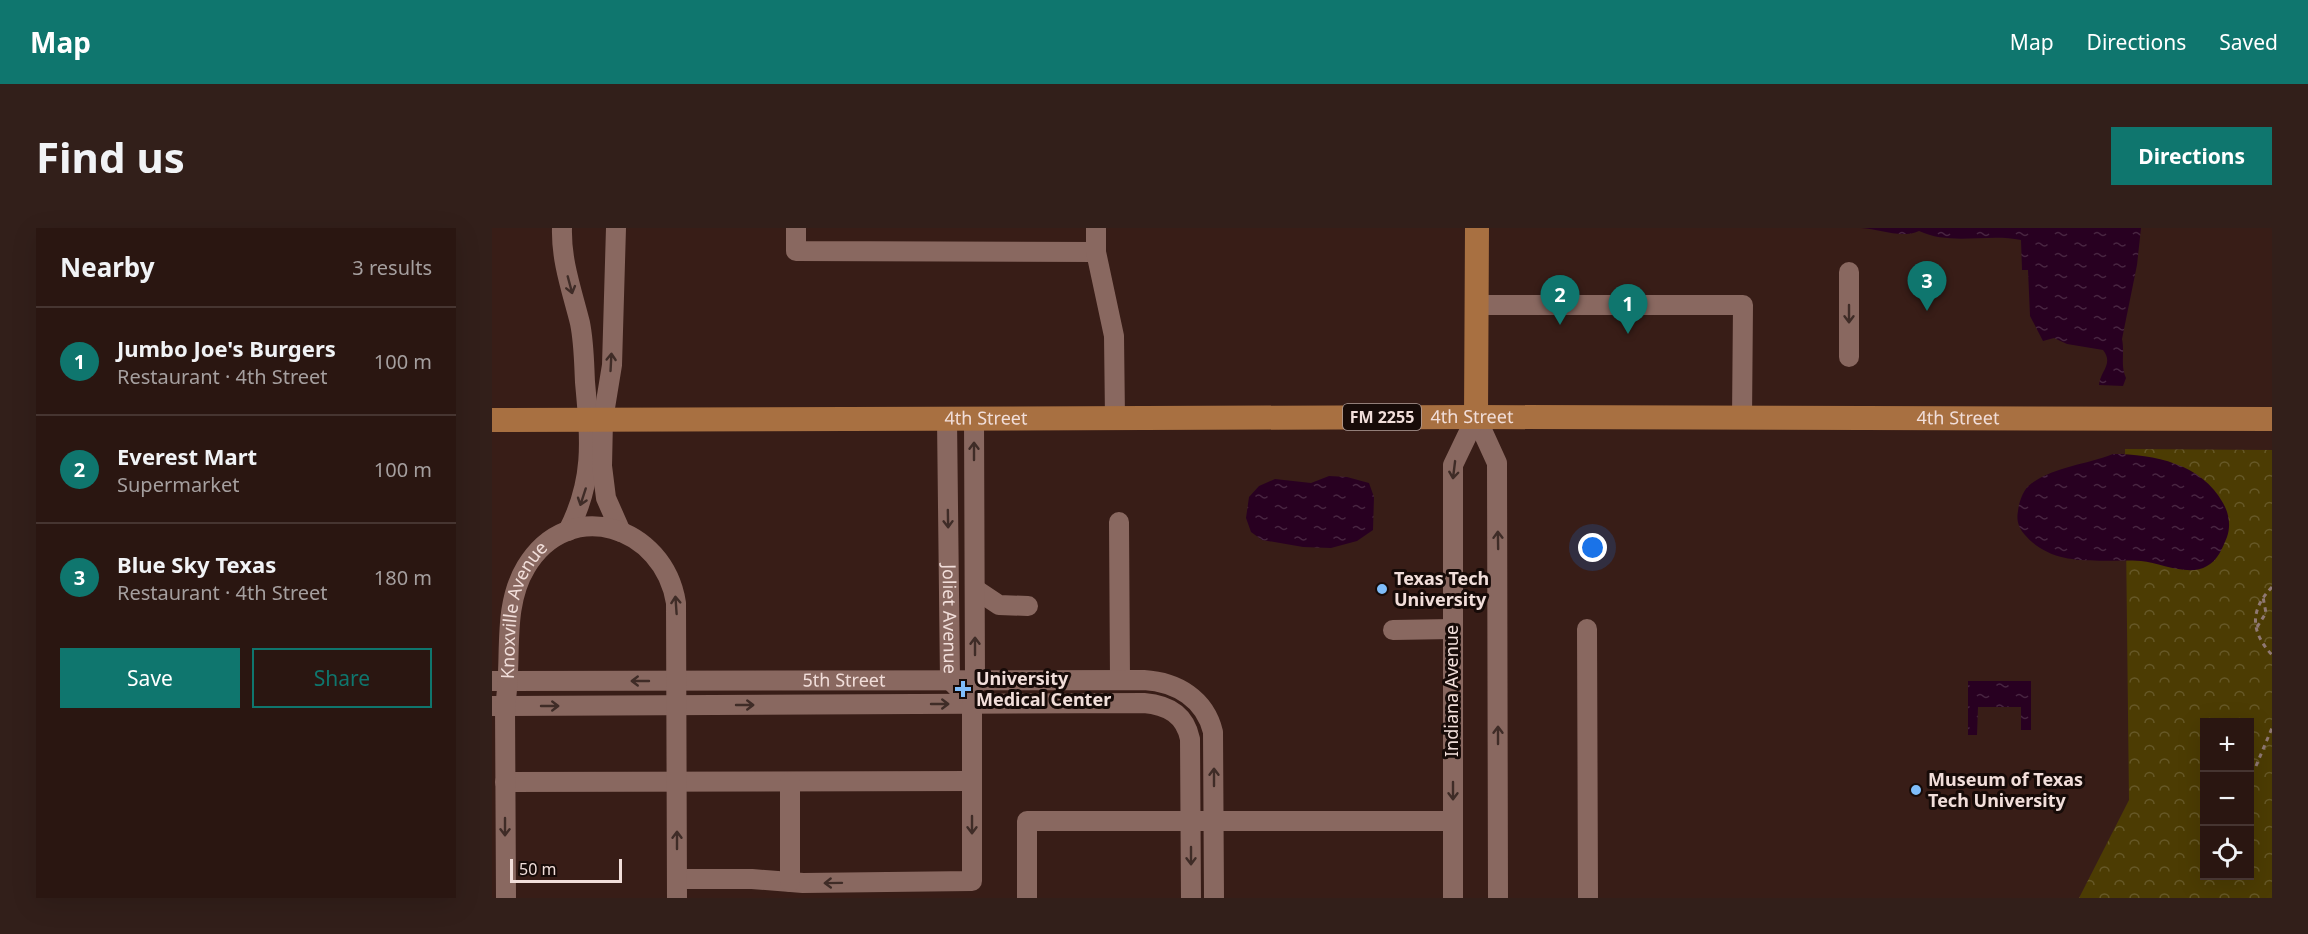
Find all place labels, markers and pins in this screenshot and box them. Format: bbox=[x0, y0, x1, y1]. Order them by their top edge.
pin: 3 bbox=[1908, 262, 1946, 311]
pin: 2 bbox=[1540, 276, 1580, 325]
pin: 1 bbox=[1608, 285, 1648, 334]
place label: Texas Tech University bbox=[1394, 566, 1489, 611]
marker: Texas Tech University bbox=[1375, 582, 1389, 596]
place label: University Medical Center bbox=[976, 666, 1111, 711]
marker: University Medical Center bbox=[954, 680, 972, 698]
place label: Museum of Texas Tech University bbox=[1928, 767, 2083, 812]
marker: Museum of Texas Tech University bbox=[1909, 783, 1923, 797]

